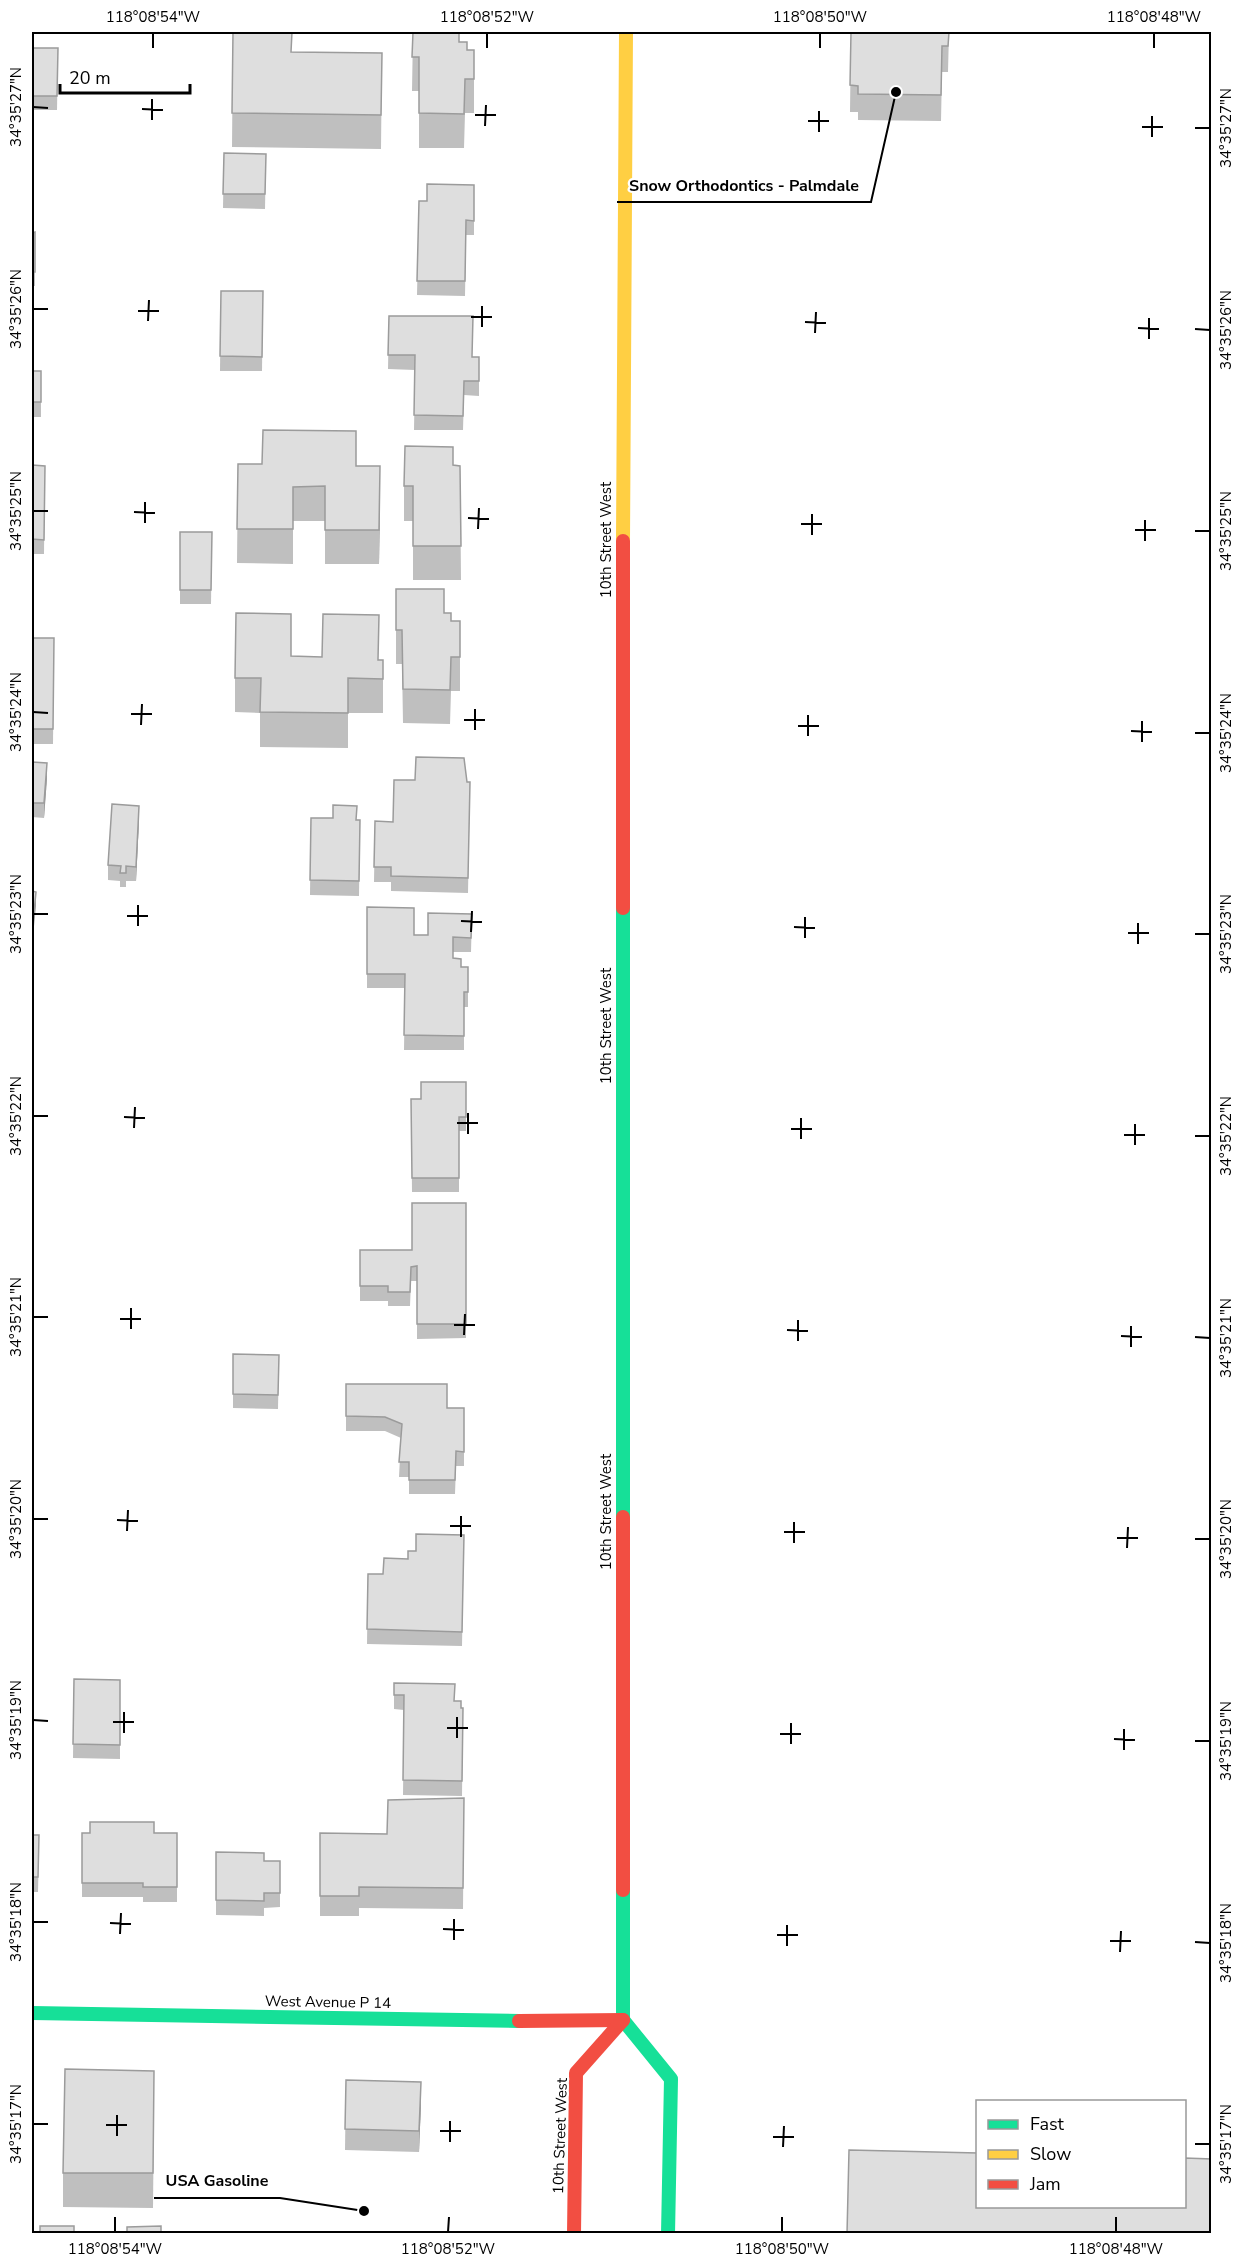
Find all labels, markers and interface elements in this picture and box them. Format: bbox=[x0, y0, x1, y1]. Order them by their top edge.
text: 118°08'54"W bbox=[106, 7, 201, 27]
text: 118°08'52"W bbox=[440, 7, 535, 27]
text: 118°08'50"W bbox=[773, 7, 868, 27]
text: 118°08'48"W bbox=[1107, 7, 1202, 27]
scale bar bbox=[60, 57, 190, 95]
text: 20 m bbox=[69, 66, 111, 90]
text: 34°35'27"N bbox=[6, 67, 26, 147]
text: 34°35'27"N bbox=[1216, 88, 1236, 168]
callout: Snow Orthodontics - Palmdale bbox=[617, 168, 871, 202]
text: Snow Orthodontics - Palmdale bbox=[629, 175, 859, 197]
text: 34°35'26"N bbox=[6, 269, 26, 349]
text: 34°35'26"N bbox=[1216, 290, 1236, 370]
text: 34°35'25"N bbox=[6, 471, 26, 551]
street label: 10th Street West bbox=[596, 481, 616, 598]
text: 34°35'25"N bbox=[1216, 491, 1236, 571]
text: 34°35'24"N bbox=[6, 672, 26, 752]
text: 34°35'24"N bbox=[1216, 693, 1236, 773]
text: 34°35'23"N bbox=[6, 874, 26, 954]
text: 34°35'23"N bbox=[1216, 894, 1236, 974]
street label: 10th Street West bbox=[596, 967, 616, 1084]
text: 34°35'22"N bbox=[6, 1076, 26, 1156]
text: 34°35'22"N bbox=[1216, 1096, 1236, 1176]
text: 34°35'21"N bbox=[6, 1277, 26, 1357]
text: 34°35'21"N bbox=[1216, 1298, 1236, 1378]
street label: 10th Street West bbox=[596, 1453, 616, 1570]
text: 34°35'20"N bbox=[6, 1479, 26, 1559]
text: 34°35'20"N bbox=[1216, 1499, 1236, 1579]
text: 34°35'19"N bbox=[6, 1680, 26, 1760]
text: 34°35'19"N bbox=[1216, 1701, 1236, 1781]
text: 34°35'18"N bbox=[6, 1882, 26, 1962]
text: 34°35'18"N bbox=[1216, 1903, 1236, 1983]
street label: West Avenue P 14 bbox=[265, 1991, 391, 2013]
street label: 10th Street West bbox=[548, 2077, 572, 2195]
text: 34°35'17"N bbox=[6, 2084, 26, 2164]
legend bbox=[976, 2100, 1186, 2208]
text: 34°35'17"N bbox=[1216, 2104, 1236, 2184]
text: Fast bbox=[1030, 2112, 1065, 2136]
text: Slow bbox=[1030, 2142, 1071, 2166]
callout: USA Gasoline bbox=[154, 2164, 280, 2198]
text: USA Gasoline bbox=[166, 2170, 269, 2192]
text: Jam bbox=[1029, 2172, 1061, 2196]
text: 118°08'54"W bbox=[68, 2239, 163, 2259]
text: 118°08'52"W bbox=[401, 2239, 496, 2259]
text: 118°08'50"W bbox=[735, 2239, 830, 2259]
text: 118°08'48"W bbox=[1069, 2239, 1164, 2259]

